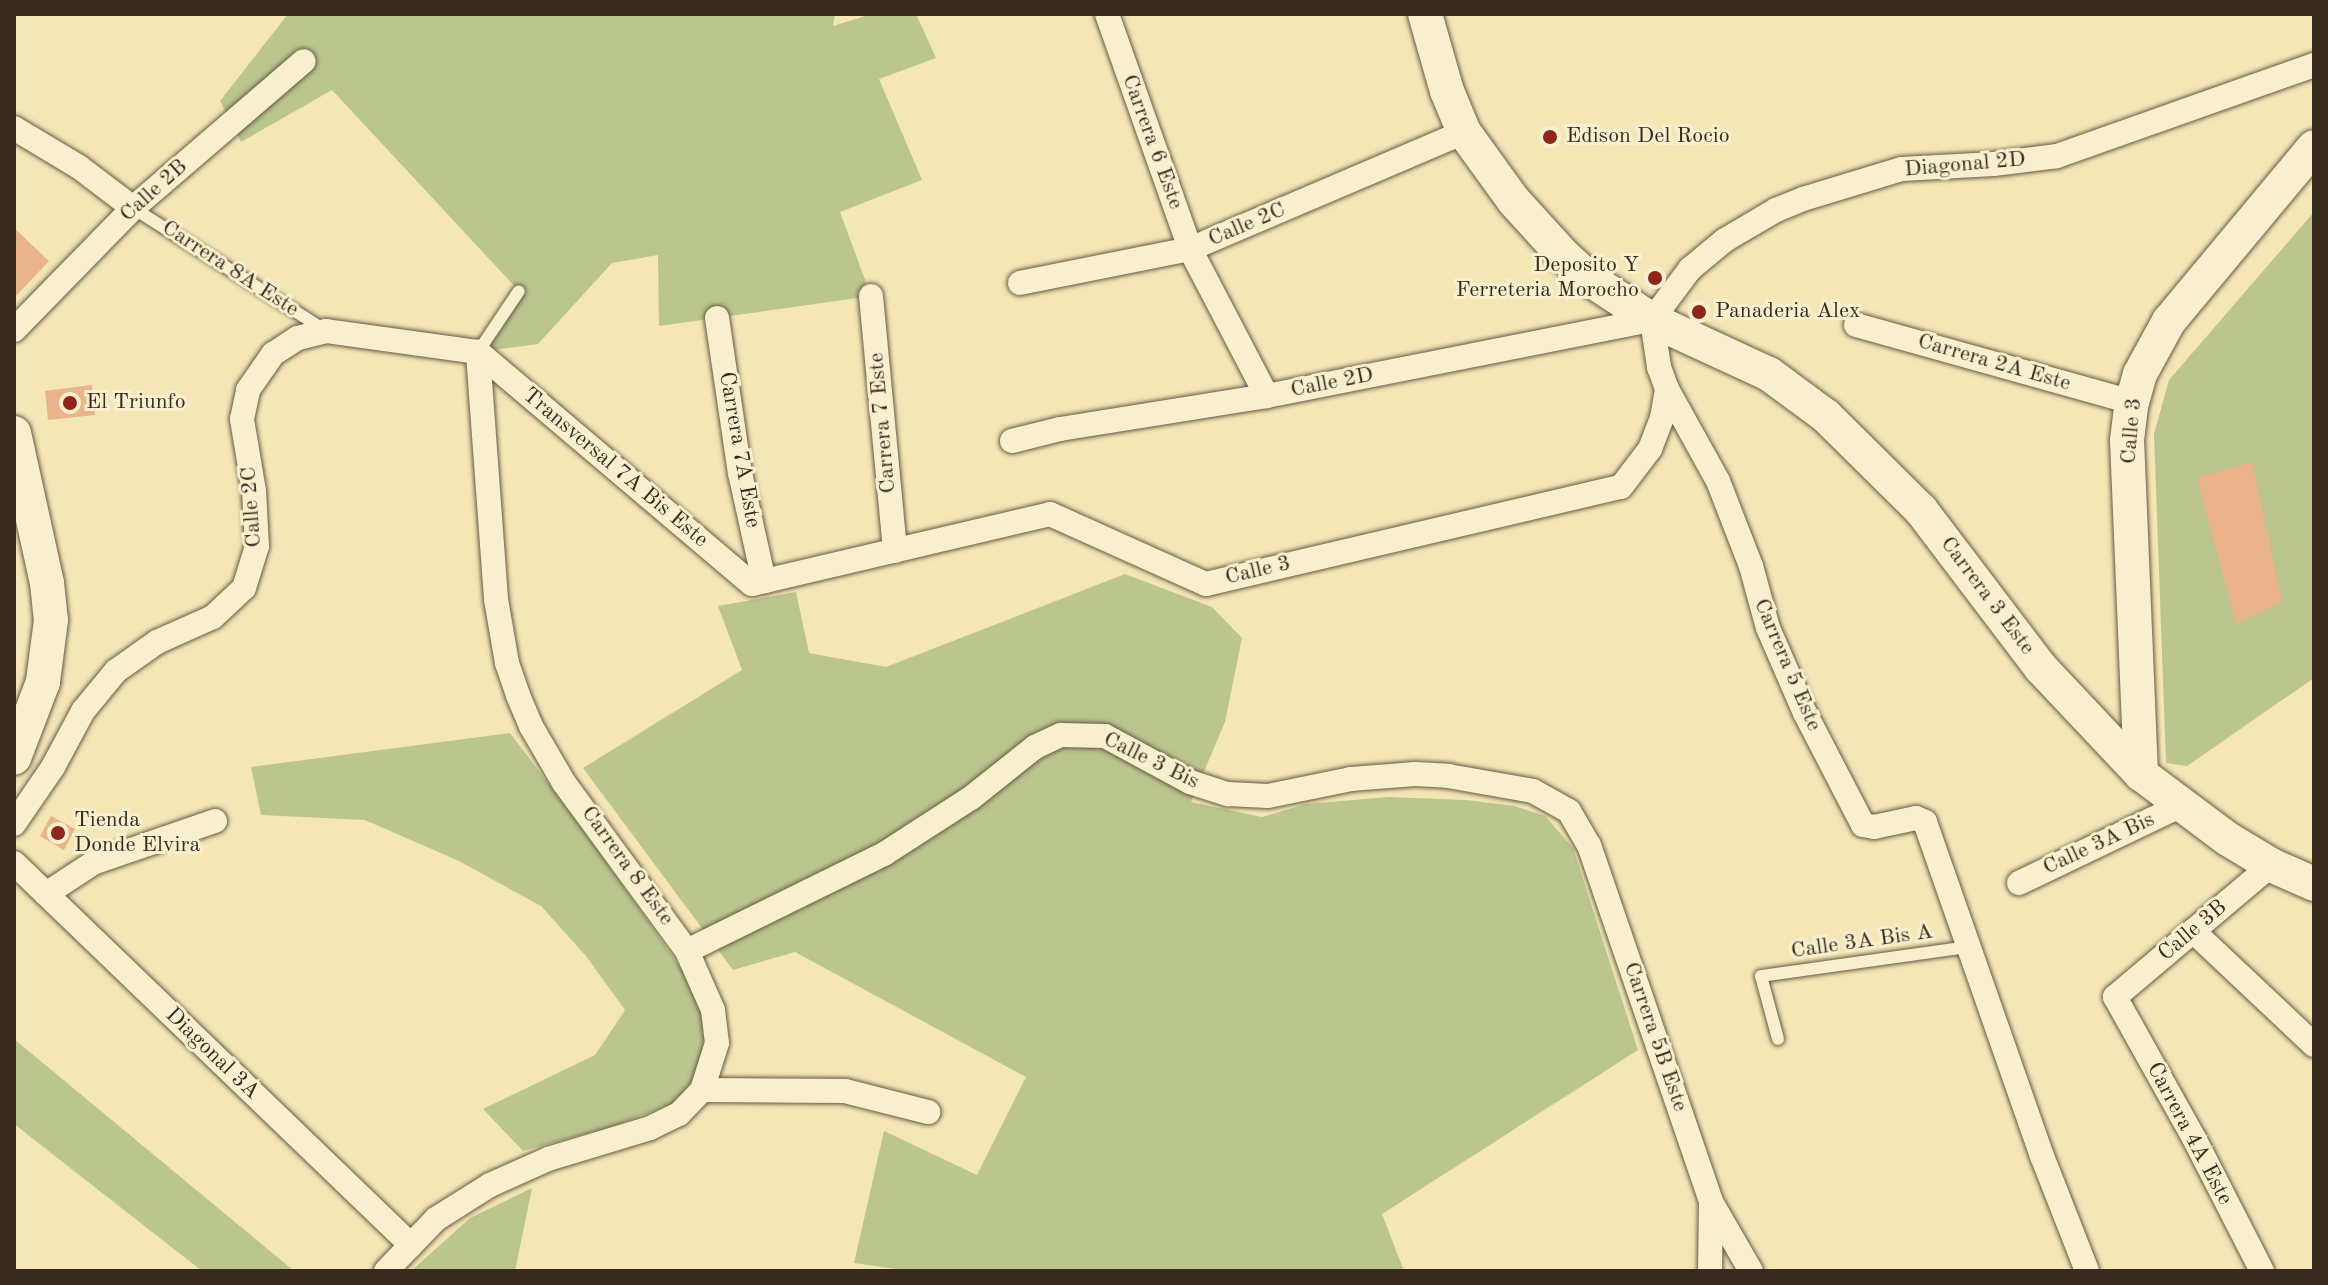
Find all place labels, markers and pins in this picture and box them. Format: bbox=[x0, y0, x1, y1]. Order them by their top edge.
place label: Edison Del Rocio bbox=[1566, 124, 1730, 150]
marker: Edison Del Rocio bbox=[1541, 128, 1559, 146]
place label: Deposito Y Ferreteria Morocho bbox=[1456, 252, 1639, 304]
marker: Deposito Y Ferreteria Morocho bbox=[1646, 269, 1664, 287]
place label: Panaderia Alex bbox=[1715, 299, 1861, 325]
marker: Panaderia Alex bbox=[1690, 303, 1708, 321]
place label: El Triunfo bbox=[86, 390, 186, 416]
marker: El Triunfo bbox=[61, 394, 79, 412]
place label: Tienda Donde Elvira bbox=[74, 807, 200, 858]
marker: Tienda Donde Elvira bbox=[49, 824, 67, 842]

